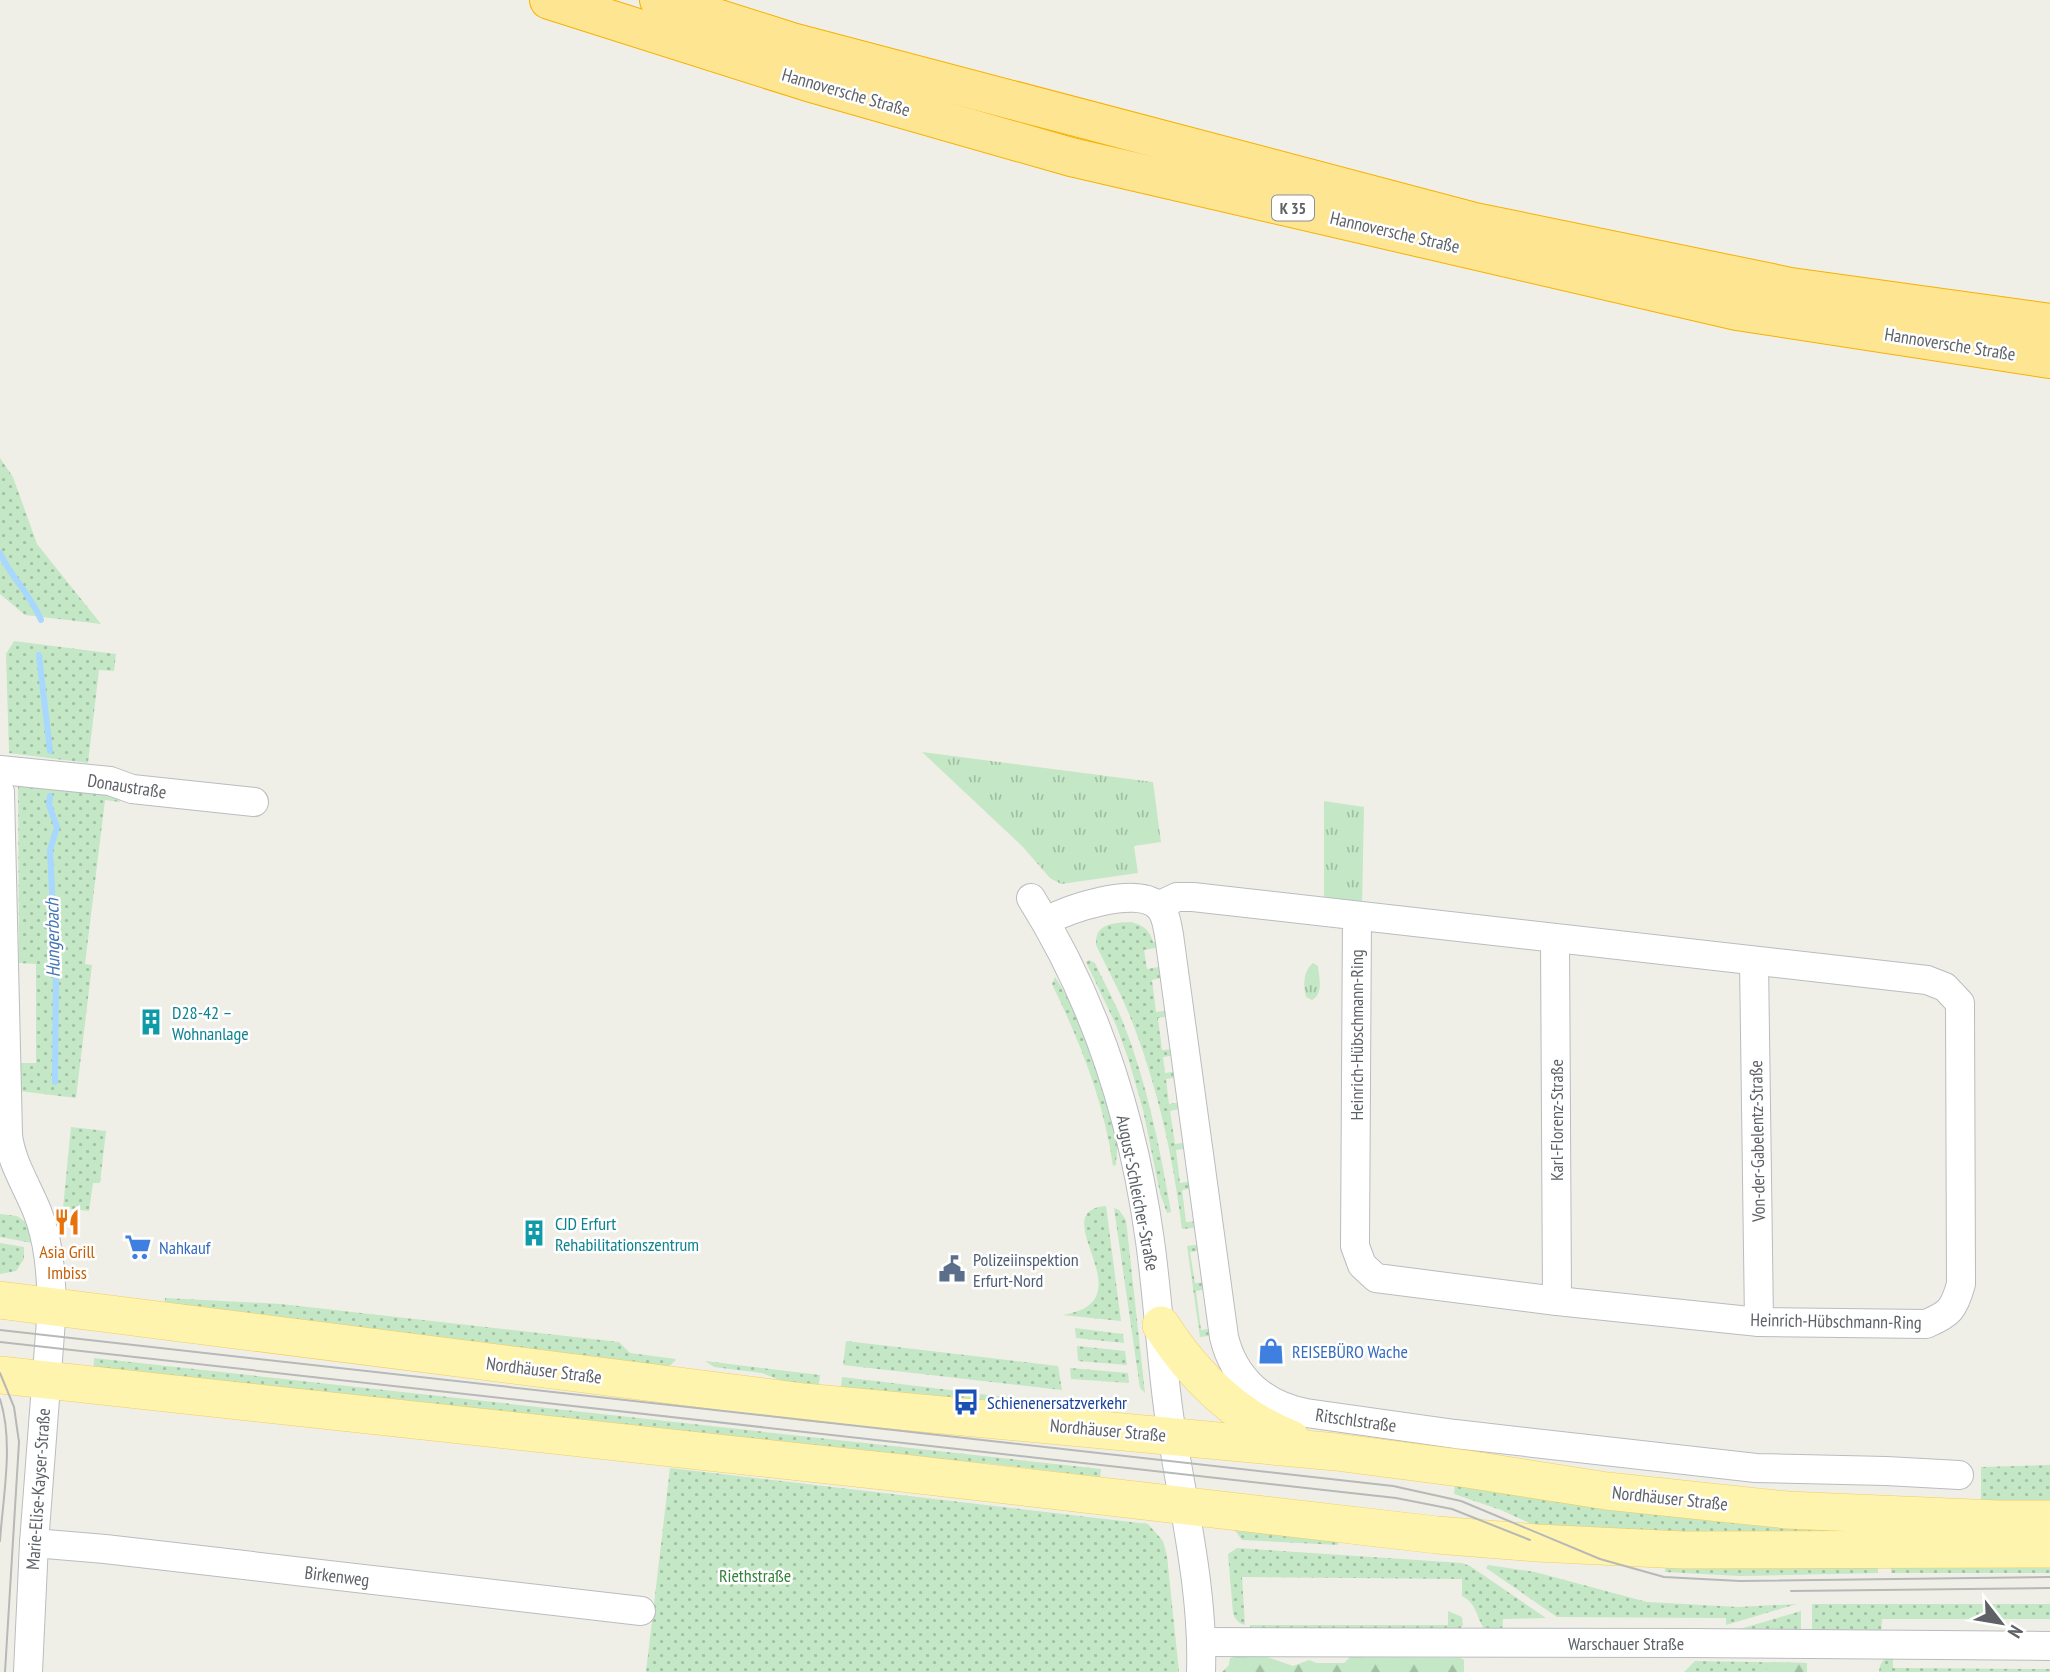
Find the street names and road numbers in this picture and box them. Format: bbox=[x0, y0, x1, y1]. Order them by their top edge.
street label: Hannoversche Straße bbox=[779, 63, 913, 121]
road number: K 35 bbox=[1272, 196, 1314, 220]
street label: Hannoversche Straße bbox=[1328, 206, 1462, 258]
street label: Hannoversche Straße bbox=[1883, 322, 2017, 366]
street label: Donaustraße bbox=[86, 768, 168, 804]
street label: Heinrich-Hübschmann-Ring bbox=[1345, 949, 1368, 1121]
street label: Karl-Florenz-Straße bbox=[1545, 1059, 1568, 1181]
street label: Von-der-Gabelentz-Straße bbox=[1744, 1060, 1770, 1223]
street label: August-Schleicher-Straße bbox=[1112, 1113, 1164, 1273]
street label: Heinrich-Hübschmann-Ring bbox=[1750, 1308, 1922, 1334]
street label: Nordhäuser Straße bbox=[485, 1351, 603, 1389]
street label: Ritschlstraße bbox=[1314, 1403, 1398, 1437]
street label: Marie-Elise-Kayser-Straße bbox=[21, 1407, 55, 1571]
street label: Nordhäuser Straße bbox=[1049, 1413, 1167, 1447]
street label: Nordhäuser Straße bbox=[1611, 1480, 1729, 1516]
street label: Birkenweg bbox=[303, 1561, 371, 1591]
street label: Warschauer Straße bbox=[1568, 1632, 1684, 1655]

